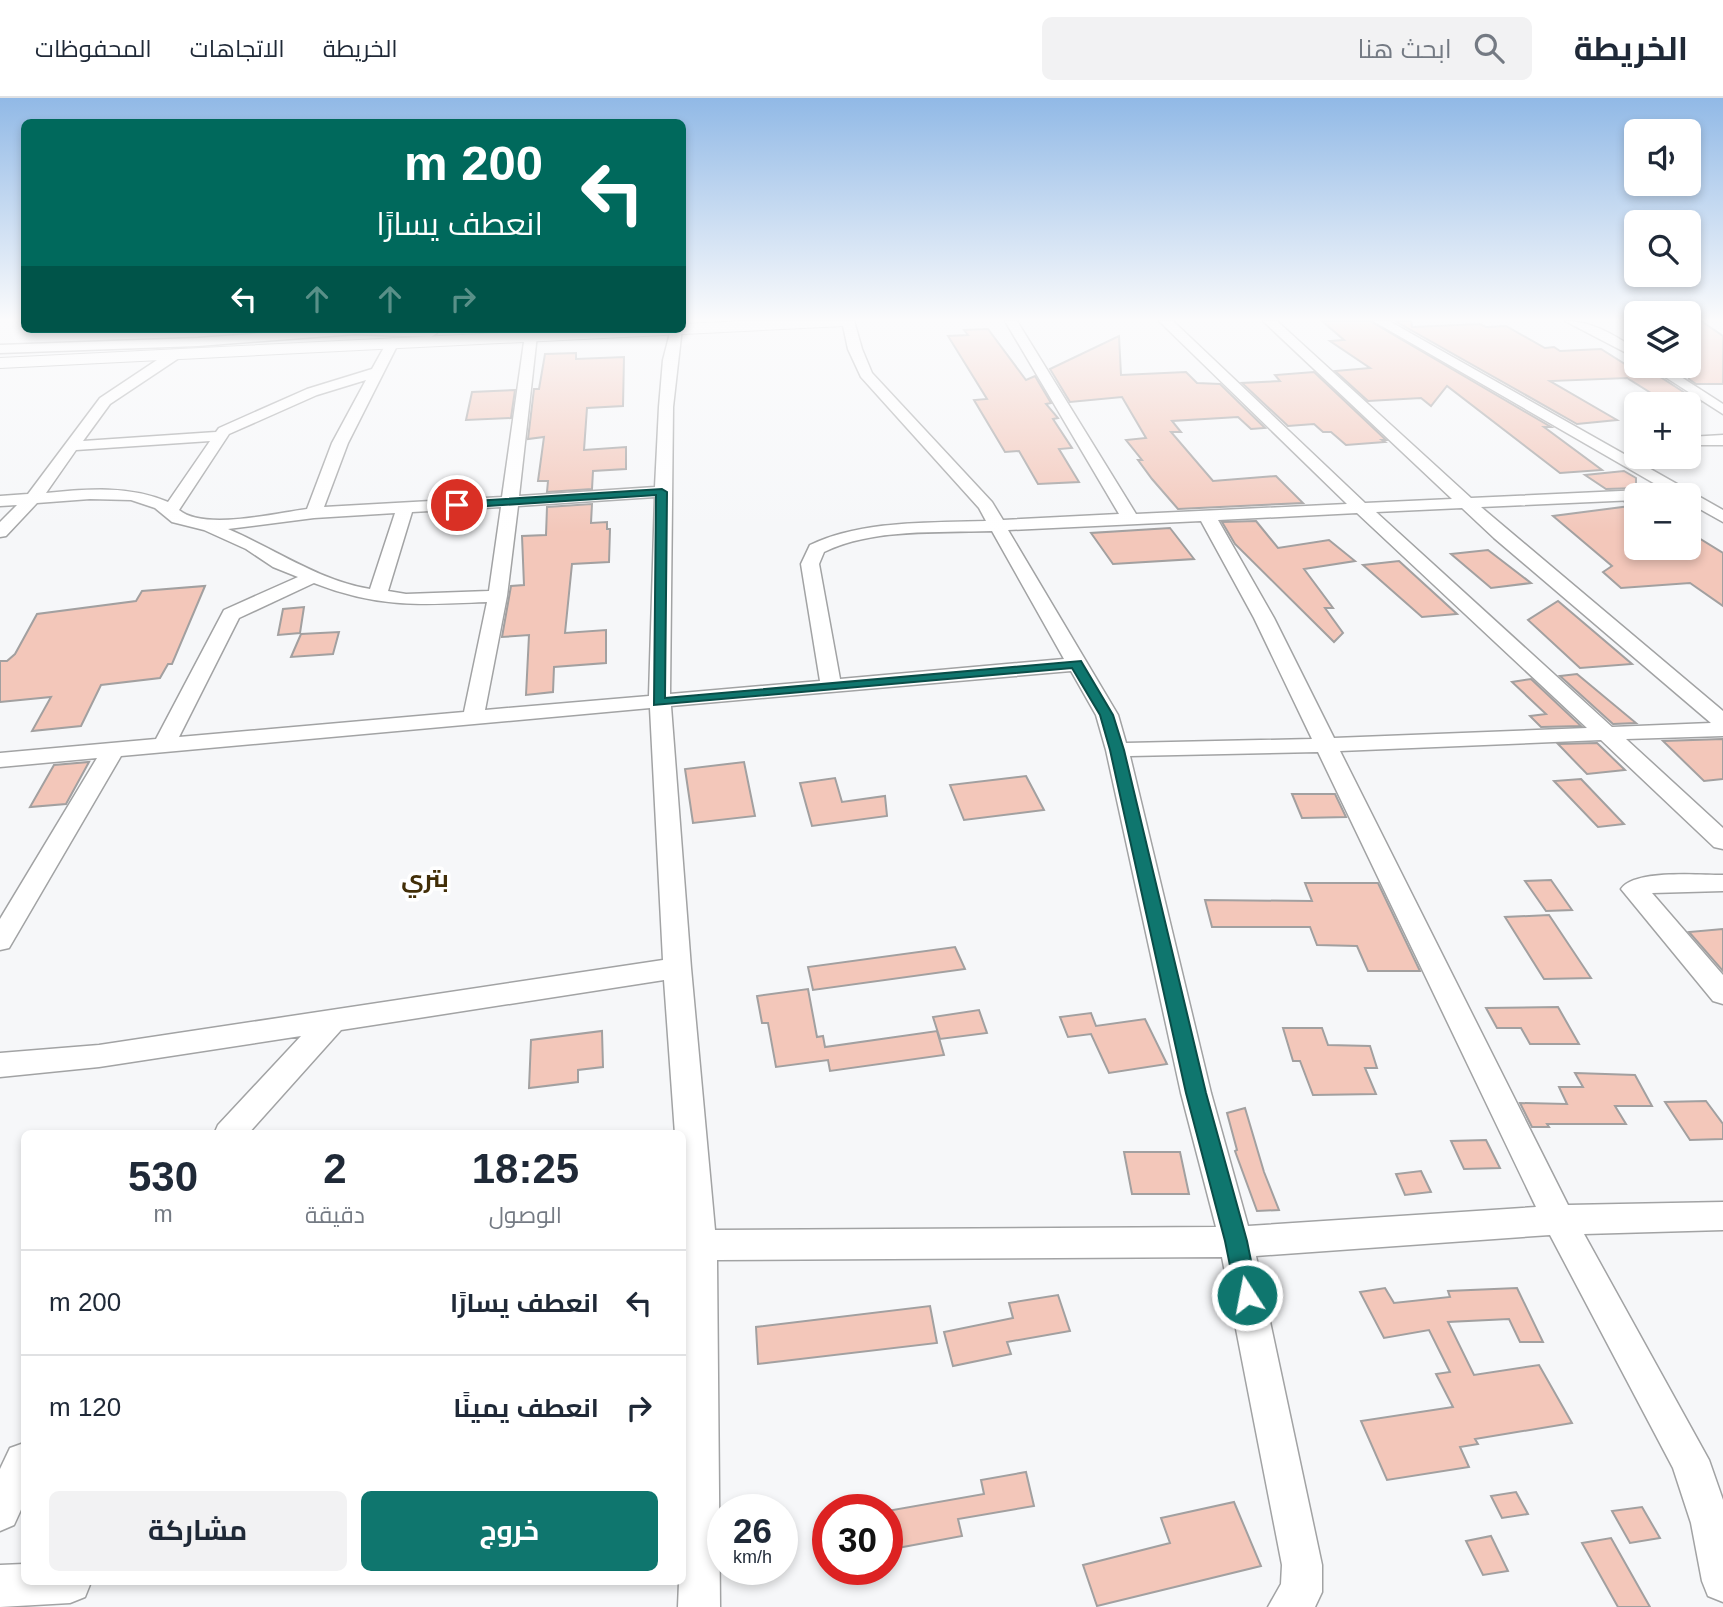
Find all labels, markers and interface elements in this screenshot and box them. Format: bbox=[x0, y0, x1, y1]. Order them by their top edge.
search box bbox=[1042, 17, 1532, 80]
icon: search bbox=[1470, 29, 1508, 67]
text: الخريطة bbox=[1574, 30, 1688, 67]
text: ابحث هنا bbox=[1358, 34, 1452, 64]
text: المحفوظات bbox=[35, 35, 152, 62]
text: الاتجاهات bbox=[190, 35, 285, 62]
text: الخريطة bbox=[323, 35, 398, 62]
map controls bbox=[1624, 119, 1701, 560]
button: sound bbox=[1624, 119, 1701, 196]
text: 200 m bbox=[404, 136, 543, 190]
icon: left bbox=[567, 147, 658, 238]
text: انعطف يسارًا bbox=[376, 206, 543, 242]
button: search bbox=[1624, 210, 1701, 287]
icon: left bbox=[225, 280, 263, 318]
icon: ahead bbox=[298, 280, 336, 318]
icon: ahead bbox=[371, 280, 409, 318]
icon: right bbox=[444, 280, 482, 318]
button: layers bbox=[1624, 301, 1701, 378]
button: + bbox=[1624, 392, 1701, 469]
pin bbox=[427, 475, 487, 535]
button: − bbox=[1624, 483, 1701, 560]
icon: arrive bbox=[438, 486, 476, 524]
district label: بتري bbox=[401, 865, 449, 898]
text: 2 bbox=[323, 1145, 347, 1192]
text: 18:25 bbox=[472, 1145, 579, 1192]
text: 530 bbox=[128, 1153, 198, 1200]
text: m bbox=[153, 1201, 173, 1227]
text: دقيقة bbox=[305, 1202, 365, 1228]
text: الوصول bbox=[489, 1202, 562, 1228]
position arrow bbox=[1210, 1258, 1284, 1332]
icon: left bbox=[620, 1284, 658, 1322]
text: 200 m bbox=[49, 1287, 121, 1317]
text: انعطف يسارًا bbox=[450, 1288, 599, 1318]
icon: right bbox=[620, 1389, 658, 1427]
text: 120 m bbox=[49, 1392, 121, 1422]
text: انعطف يمينًا bbox=[453, 1393, 599, 1423]
button: مشاركة bbox=[49, 1491, 347, 1571]
button: خروج bbox=[361, 1491, 658, 1571]
speed limit sign: 30 bbox=[812, 1494, 903, 1585]
text: 26 bbox=[733, 1511, 772, 1550]
text: km/h bbox=[733, 1547, 772, 1567]

